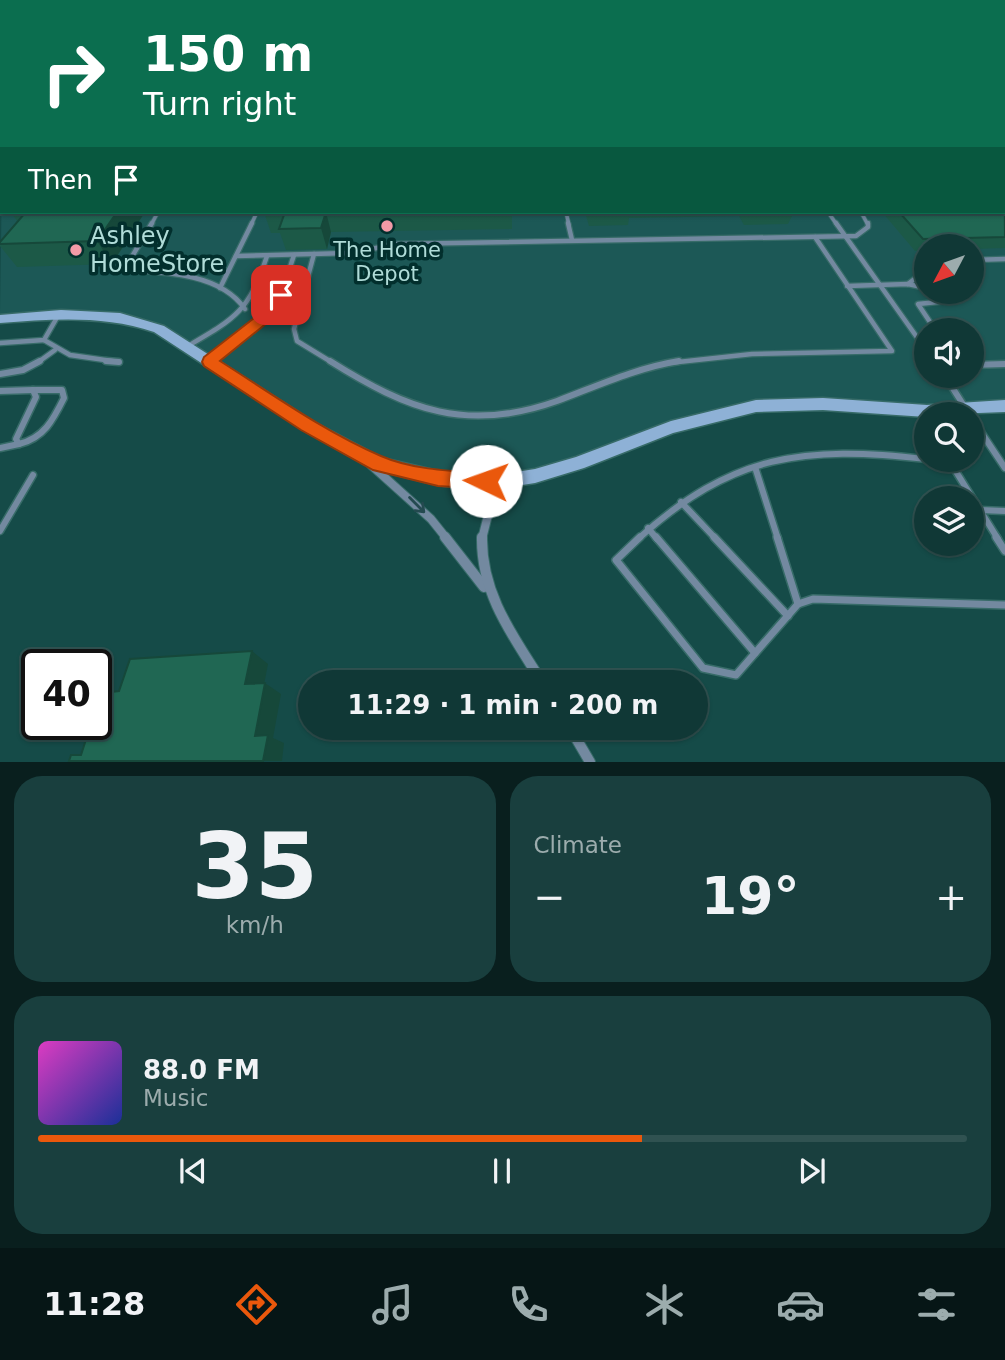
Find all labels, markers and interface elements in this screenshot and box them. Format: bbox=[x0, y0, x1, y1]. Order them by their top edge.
text: 150 m bbox=[143, 26, 313, 83]
icon: right bbox=[28, 28, 119, 119]
text: Turn right bbox=[143, 85, 296, 123]
icon: arrive bbox=[107, 161, 145, 199]
text: Then bbox=[28, 165, 93, 195]
marker: The Home Depot bbox=[379, 218, 395, 234]
place label: Ashley HomeStore bbox=[90, 222, 224, 278]
north arrow bbox=[914, 234, 984, 304]
map controls bbox=[914, 234, 984, 556]
place label: The Home Depot bbox=[332, 238, 441, 286]
marker: Ashley HomeStore bbox=[68, 242, 84, 258]
pin bbox=[251, 265, 311, 325]
icon: arrive bbox=[262, 276, 300, 314]
button: sound bbox=[914, 318, 984, 388]
button: search bbox=[914, 402, 984, 472]
position arrow bbox=[449, 444, 523, 518]
button: layers bbox=[914, 486, 984, 556]
one-way arrow bbox=[408, 496, 425, 513]
speed limit sign: 40 bbox=[21, 649, 112, 740]
text: 11:29 · 1 min · 200 m bbox=[348, 690, 658, 720]
text: 35 bbox=[191, 814, 318, 919]
text: Climate bbox=[534, 832, 622, 858]
text: 19° bbox=[701, 866, 799, 926]
text: − bbox=[534, 875, 565, 919]
text: + bbox=[935, 875, 967, 919]
text: km/h bbox=[226, 912, 284, 938]
text: 88.0 FM bbox=[143, 1055, 260, 1085]
text: Music bbox=[143, 1085, 208, 1111]
icon: previous bbox=[174, 1152, 212, 1190]
icon: pause bbox=[483, 1152, 521, 1190]
icon: next bbox=[793, 1152, 831, 1190]
icon: directions bbox=[232, 1280, 281, 1329]
icon: music bbox=[368, 1280, 417, 1329]
icon: phone bbox=[504, 1280, 553, 1329]
icon: climate bbox=[640, 1280, 689, 1329]
icon: car bbox=[776, 1280, 825, 1329]
icon: filters bbox=[912, 1280, 961, 1329]
text: 11:28 bbox=[44, 1285, 145, 1323]

